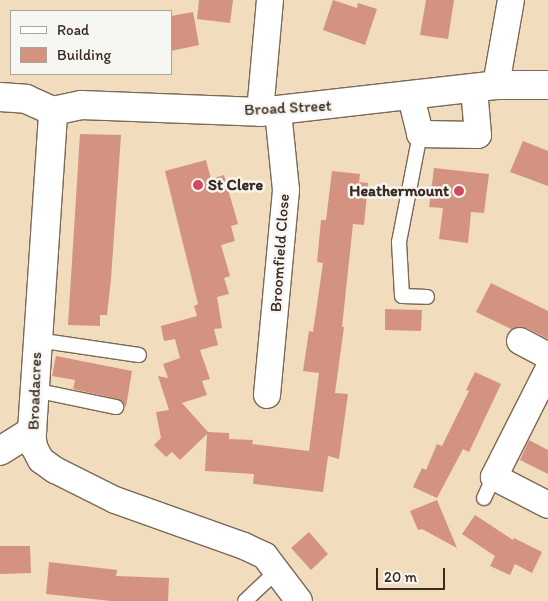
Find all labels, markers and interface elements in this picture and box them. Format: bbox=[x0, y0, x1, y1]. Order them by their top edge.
legend bbox=[10, 10, 172, 75]
text: Road bbox=[57, 21, 89, 39]
text: Building bbox=[57, 46, 111, 64]
street label: Broad Street bbox=[244, 96, 332, 120]
place label: St Clere bbox=[208, 175, 263, 195]
marker: St Clere bbox=[192, 179, 204, 191]
place label: Heathermount bbox=[349, 181, 449, 201]
marker: Heathermount bbox=[453, 185, 465, 197]
street label: Broomfield Close bbox=[266, 193, 294, 313]
street label: Broadacres bbox=[24, 352, 46, 430]
scale bar bbox=[378, 558, 447, 590]
text: 20 m bbox=[384, 568, 417, 586]

